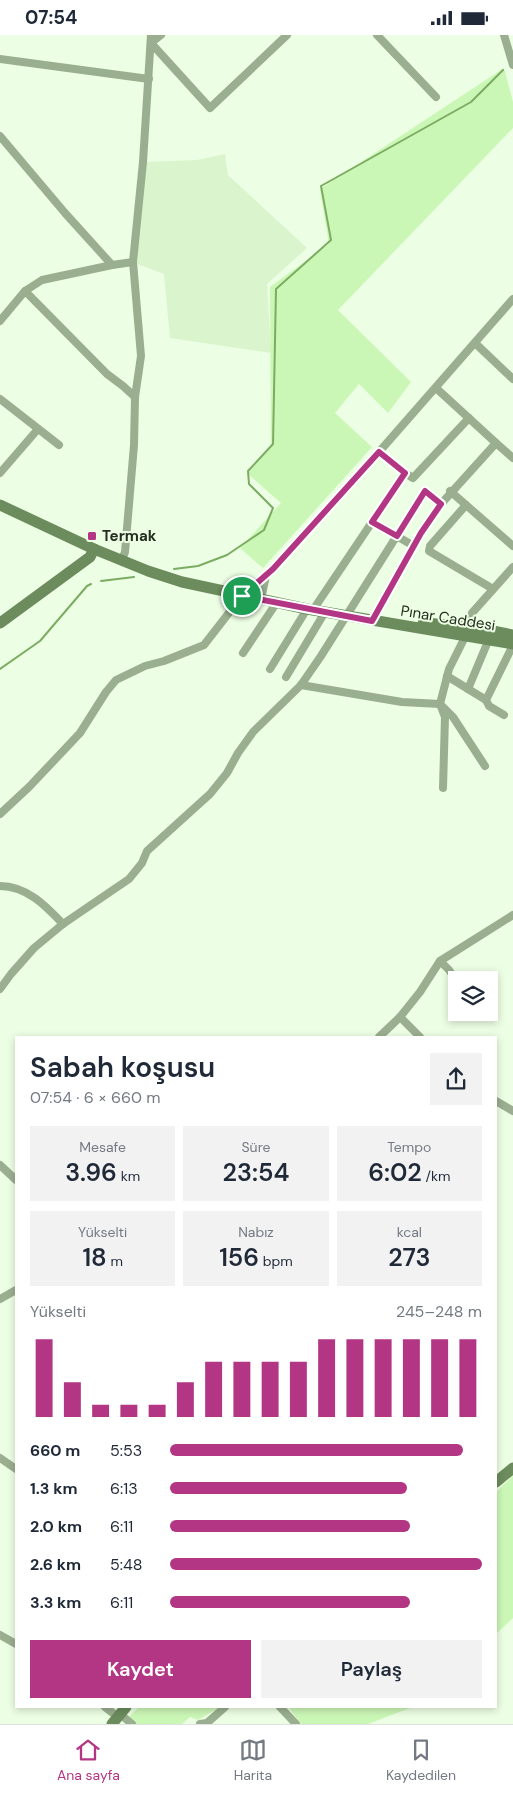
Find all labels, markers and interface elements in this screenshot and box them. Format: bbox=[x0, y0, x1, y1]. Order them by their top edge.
text: 07:54 bbox=[25, 5, 77, 30]
place label: Termak bbox=[102, 526, 157, 546]
marker: Termak bbox=[86, 530, 98, 542]
pin bbox=[221, 575, 263, 617]
icon: arrive bbox=[228, 582, 256, 610]
street label: Pınar Caddesi bbox=[399, 601, 497, 635]
map controls bbox=[448, 971, 498, 1021]
button: layers bbox=[448, 971, 498, 1021]
text: Sabah koşusu bbox=[30, 1049, 215, 1086]
button: share bbox=[430, 1053, 482, 1105]
text: 07:54 · 6 × 660 m bbox=[30, 1087, 161, 1108]
text: Mesafe bbox=[79, 1138, 126, 1156]
text: Süre bbox=[241, 1138, 271, 1156]
text: Tempo bbox=[387, 1138, 431, 1156]
text: 3.96 bbox=[65, 1156, 117, 1189]
text: 23:54 bbox=[223, 1156, 289, 1189]
text: 6:02 bbox=[368, 1156, 422, 1189]
text: km bbox=[117, 1167, 140, 1185]
text: /km bbox=[422, 1167, 450, 1185]
text: Yükselti bbox=[78, 1223, 127, 1241]
text: Nabız bbox=[238, 1223, 274, 1241]
text: kcal bbox=[397, 1223, 422, 1241]
text: 18 bbox=[82, 1241, 107, 1274]
text: 156 bbox=[219, 1241, 259, 1274]
text: 273 bbox=[388, 1241, 430, 1274]
text: m bbox=[107, 1252, 123, 1270]
text: bpm bbox=[259, 1252, 293, 1270]
text: Yükselti bbox=[30, 1301, 86, 1322]
text: 245–248 m bbox=[396, 1301, 482, 1322]
text: 660 m bbox=[30, 1440, 80, 1461]
text: 5:53 bbox=[110, 1440, 142, 1461]
text: 1.3 km bbox=[30, 1478, 78, 1499]
text: 6:13 bbox=[110, 1478, 138, 1499]
text: 2.0 km bbox=[30, 1516, 82, 1537]
text: 6:11 bbox=[110, 1516, 133, 1537]
text: 2.6 km bbox=[30, 1554, 81, 1575]
text: 5:48 bbox=[110, 1554, 142, 1575]
text: 3.3 km bbox=[30, 1592, 81, 1613]
text: 6:11 bbox=[110, 1592, 133, 1613]
button: Kaydet bbox=[30, 1640, 251, 1698]
button: Paylaş bbox=[261, 1640, 482, 1698]
tab: Ana sayfa bbox=[57, 1736, 120, 1784]
tab: Harita bbox=[234, 1736, 272, 1784]
tab: Kaydedilen bbox=[386, 1736, 456, 1784]

